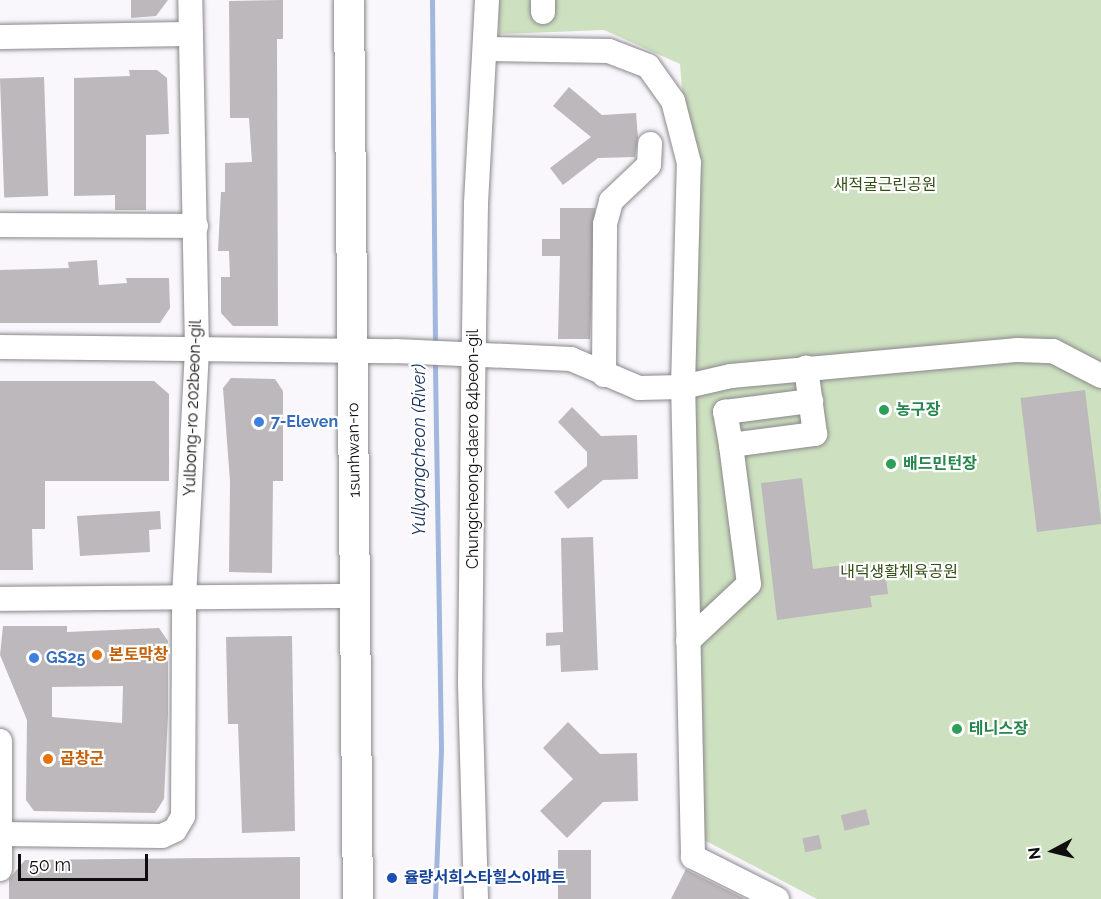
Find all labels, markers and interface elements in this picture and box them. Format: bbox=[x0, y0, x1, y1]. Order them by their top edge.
park label: 새적굴근린공원 bbox=[833, 175, 937, 195]
street label: Yulbong-ro 202beon-gil bbox=[180, 319, 206, 497]
street label: Chungcheong-daero 84beon-gil bbox=[463, 329, 483, 569]
water label: Yullyangcheon (River) bbox=[408, 364, 430, 536]
place label: 농구장 bbox=[896, 400, 940, 420]
street label: 1sunhwan-ro bbox=[344, 402, 364, 498]
marker: 농구장 bbox=[877, 403, 891, 417]
place label: 7-Eleven bbox=[271, 412, 338, 432]
marker: 7-Eleven bbox=[252, 415, 266, 429]
place label: 배드민턴장 bbox=[903, 454, 977, 474]
marker: 배드민턴장 bbox=[884, 457, 898, 471]
park label: 내덕생활체육공원 bbox=[840, 562, 958, 582]
place label: 본토막창 bbox=[109, 645, 168, 665]
place label: GS25 bbox=[46, 648, 85, 668]
marker: 본토막창 bbox=[90, 648, 104, 662]
marker: GS25 bbox=[27, 651, 41, 665]
place label: 테니스장 bbox=[969, 719, 1028, 739]
marker: 테니스장 bbox=[950, 722, 964, 736]
place label: 곱창군 bbox=[60, 749, 104, 769]
marker: 곱창군 bbox=[41, 752, 55, 766]
north arrow bbox=[1023, 821, 1083, 881]
scale bar bbox=[21, 842, 152, 880]
text: N bbox=[1024, 846, 1045, 860]
text: 50 m bbox=[29, 854, 71, 875]
place label: 율량서희스타힐스아파트 bbox=[404, 868, 566, 888]
marker: 율량서희스타힐스아파트 bbox=[385, 871, 399, 885]

